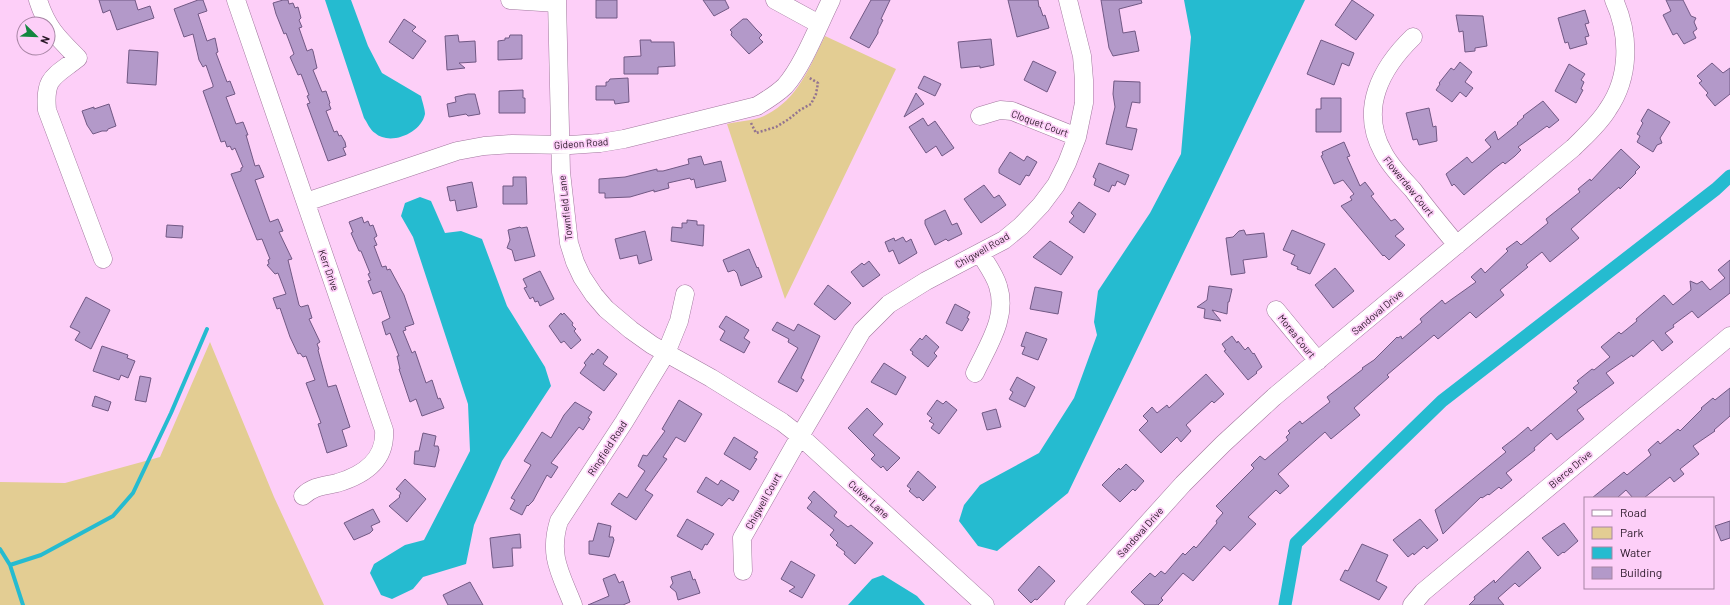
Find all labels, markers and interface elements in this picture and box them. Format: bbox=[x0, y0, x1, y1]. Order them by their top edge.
north arrow bbox=[16, 16, 56, 56]
text: N bbox=[38, 34, 53, 46]
street label: Cloquet Court bbox=[1010, 107, 1071, 139]
street label: Gideon Road bbox=[553, 135, 609, 151]
street label: Flowerdew Court bbox=[1381, 154, 1437, 219]
street label: Townfield Lane bbox=[556, 175, 574, 241]
street label: Chigwell Road bbox=[953, 230, 1011, 270]
street label: Kerr Drive bbox=[316, 248, 342, 292]
street label: Sandoval Drive bbox=[1349, 287, 1405, 337]
street label: Morea Court bbox=[1276, 312, 1319, 361]
street label: Ringfield Road bbox=[585, 418, 629, 478]
street label: Bierce Drive bbox=[1546, 448, 1594, 490]
street label: Chigwell Court bbox=[743, 470, 784, 531]
street label: Culver Lane bbox=[846, 478, 892, 520]
legend bbox=[1584, 497, 1714, 589]
street label: Sandoval Drive bbox=[1114, 504, 1166, 560]
text: Road bbox=[1620, 505, 1647, 519]
text: Park bbox=[1620, 525, 1644, 539]
text: Water bbox=[1620, 545, 1652, 559]
text: Building bbox=[1620, 565, 1662, 579]

